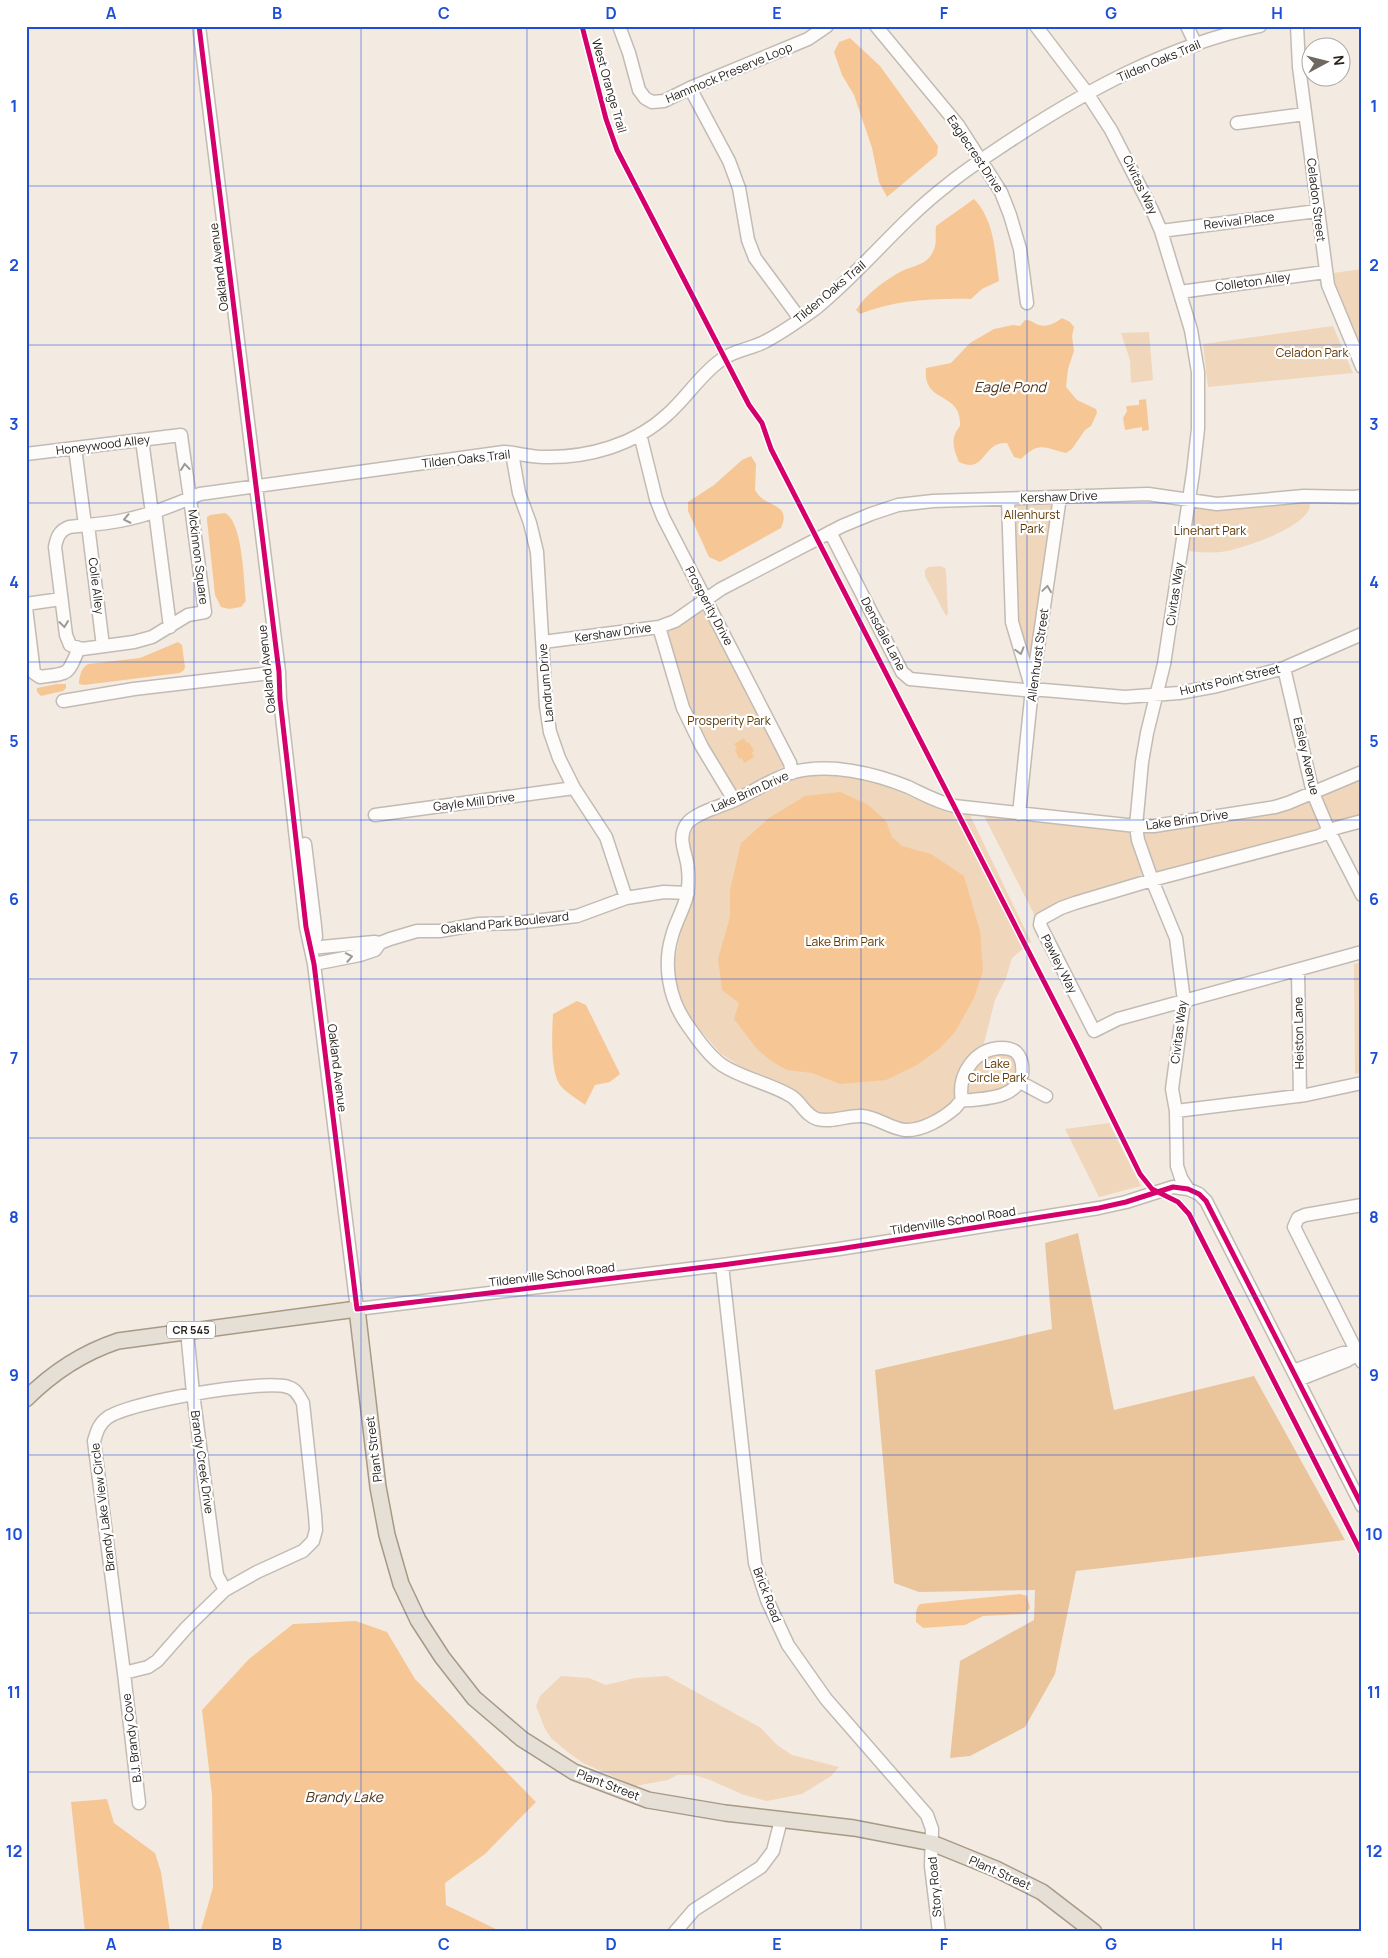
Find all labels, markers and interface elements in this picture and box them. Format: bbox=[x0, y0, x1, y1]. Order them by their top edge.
text: A bbox=[106, 2, 117, 24]
text: B bbox=[272, 2, 282, 24]
text: C bbox=[438, 2, 450, 24]
text: D bbox=[605, 2, 617, 24]
text: E bbox=[772, 2, 782, 24]
text: F bbox=[940, 2, 949, 24]
text: G bbox=[1105, 2, 1117, 24]
text: H bbox=[1271, 2, 1283, 24]
street label: Tilden Oaks Trail bbox=[1115, 35, 1203, 86]
street label: West Orange Trail bbox=[588, 37, 631, 135]
street label: Hammock Preserve Loop bbox=[663, 38, 795, 107]
north arrow bbox=[1300, 38, 1350, 88]
text: N bbox=[1329, 54, 1349, 67]
text: 1 bbox=[10, 95, 18, 117]
text: 1 bbox=[1370, 95, 1378, 117]
street label: Eaglecrest Drive bbox=[943, 112, 1008, 196]
street label: Civitas Way bbox=[1119, 152, 1162, 218]
street label: Celadon Street bbox=[1303, 157, 1330, 243]
street label: Revival Place bbox=[1203, 208, 1275, 233]
street label: Oakland Avenue bbox=[205, 222, 232, 312]
text: 2 bbox=[9, 254, 19, 276]
text: 2 bbox=[1369, 254, 1379, 276]
street label: Tilden Oaks Trail bbox=[790, 256, 869, 327]
street label: Colleton Alley bbox=[1214, 268, 1292, 295]
park label: Celadon Park bbox=[1276, 344, 1349, 361]
water label: Eagle Pond bbox=[974, 377, 1047, 396]
text: 3 bbox=[9, 413, 19, 435]
text: 3 bbox=[1369, 413, 1379, 435]
street label: Honeywood Alley bbox=[55, 430, 152, 459]
street label: Tilden Oaks Trail bbox=[421, 445, 511, 472]
one-way arrow bbox=[180, 462, 190, 471]
street label: Kershaw Drive bbox=[1020, 487, 1098, 506]
park label: Allenhurst Park bbox=[1004, 506, 1060, 537]
street label: Mckinnon Square bbox=[184, 508, 213, 606]
one-way arrow bbox=[123, 513, 132, 524]
park label: Linehart Park bbox=[1174, 522, 1247, 539]
street label: Colie Alley bbox=[85, 557, 108, 616]
street label: Civitas Way bbox=[1162, 561, 1187, 627]
street label: Prosperity Drive bbox=[681, 563, 737, 648]
text: 4 bbox=[9, 571, 19, 593]
text: 4 bbox=[1369, 571, 1379, 593]
one-way arrow bbox=[1041, 584, 1051, 593]
street label: Densdale Lane bbox=[857, 594, 910, 674]
street label: Allenhurst Street bbox=[1023, 607, 1053, 703]
street label: Kershaw Drive bbox=[573, 619, 652, 646]
one-way arrow bbox=[58, 620, 69, 628]
street label: Oakland Avenue bbox=[253, 624, 280, 714]
street label: Landrum Drive bbox=[534, 643, 557, 723]
one-way arrow bbox=[1015, 647, 1025, 655]
street label: Hunts Point Street bbox=[1178, 660, 1282, 699]
park label: Prosperity Park bbox=[687, 712, 772, 729]
street label: Easley Avenue bbox=[1289, 715, 1324, 796]
text: 5 bbox=[9, 730, 19, 752]
text: 5 bbox=[1369, 730, 1379, 752]
street label: Lake Brim Drive bbox=[708, 767, 791, 816]
street label: Gayle Mill Drive bbox=[432, 788, 516, 815]
street label: Lake Brim Drive bbox=[1145, 805, 1229, 834]
text: 6 bbox=[9, 888, 19, 910]
text: 6 bbox=[1369, 888, 1379, 910]
street label: Oakland Park Boulevard bbox=[440, 907, 570, 938]
street label: Pawley Way bbox=[1037, 931, 1082, 997]
park label: Lake Brim Park bbox=[805, 933, 886, 950]
one-way arrow bbox=[345, 953, 353, 963]
street label: Heiston Lane bbox=[1289, 997, 1308, 1069]
street label: Civitas Way bbox=[1166, 999, 1191, 1065]
street label: Oakland Avenue bbox=[324, 1023, 351, 1113]
text: 7 bbox=[10, 1047, 18, 1069]
text: 7 bbox=[1370, 1047, 1378, 1069]
park label: Lake Circle Park bbox=[968, 1055, 1027, 1086]
street label: Tildenville School Road bbox=[889, 1202, 1017, 1239]
text: 8 bbox=[9, 1206, 19, 1228]
text: 8 bbox=[1369, 1206, 1379, 1228]
street label: Tildenville School Road bbox=[488, 1258, 616, 1291]
road number: CR 545 bbox=[167, 1322, 215, 1338]
text: 9 bbox=[9, 1364, 19, 1386]
text: 9 bbox=[1369, 1364, 1379, 1386]
street label: Brandy Creek Drive bbox=[187, 1409, 218, 1515]
street label: Plant Street bbox=[361, 1415, 386, 1483]
street label: Brandy Lake View Circle bbox=[86, 1442, 119, 1572]
text: 10 bbox=[5, 1523, 23, 1545]
text: 10 bbox=[1365, 1523, 1383, 1545]
street label: Brick Road bbox=[749, 1565, 786, 1625]
text: 11 bbox=[7, 1681, 21, 1703]
text: 11 bbox=[1367, 1681, 1381, 1703]
street label: B.J. Brandy Cove bbox=[118, 1692, 145, 1784]
street label: Plant Street bbox=[574, 1765, 642, 1804]
water label: Brandy Lake bbox=[305, 1787, 384, 1806]
text: 12 bbox=[6, 1840, 22, 1862]
text: 12 bbox=[1366, 1840, 1382, 1862]
street label: Plant Street bbox=[966, 1851, 1034, 1894]
street label: Story Road bbox=[923, 1856, 946, 1918]
text: A bbox=[106, 1933, 117, 1955]
text: B bbox=[272, 1933, 282, 1955]
text: C bbox=[438, 1933, 450, 1955]
text: D bbox=[605, 1933, 617, 1955]
text: E bbox=[772, 1933, 782, 1955]
text: F bbox=[940, 1933, 949, 1955]
text: G bbox=[1105, 1933, 1117, 1955]
text: H bbox=[1271, 1933, 1283, 1955]

